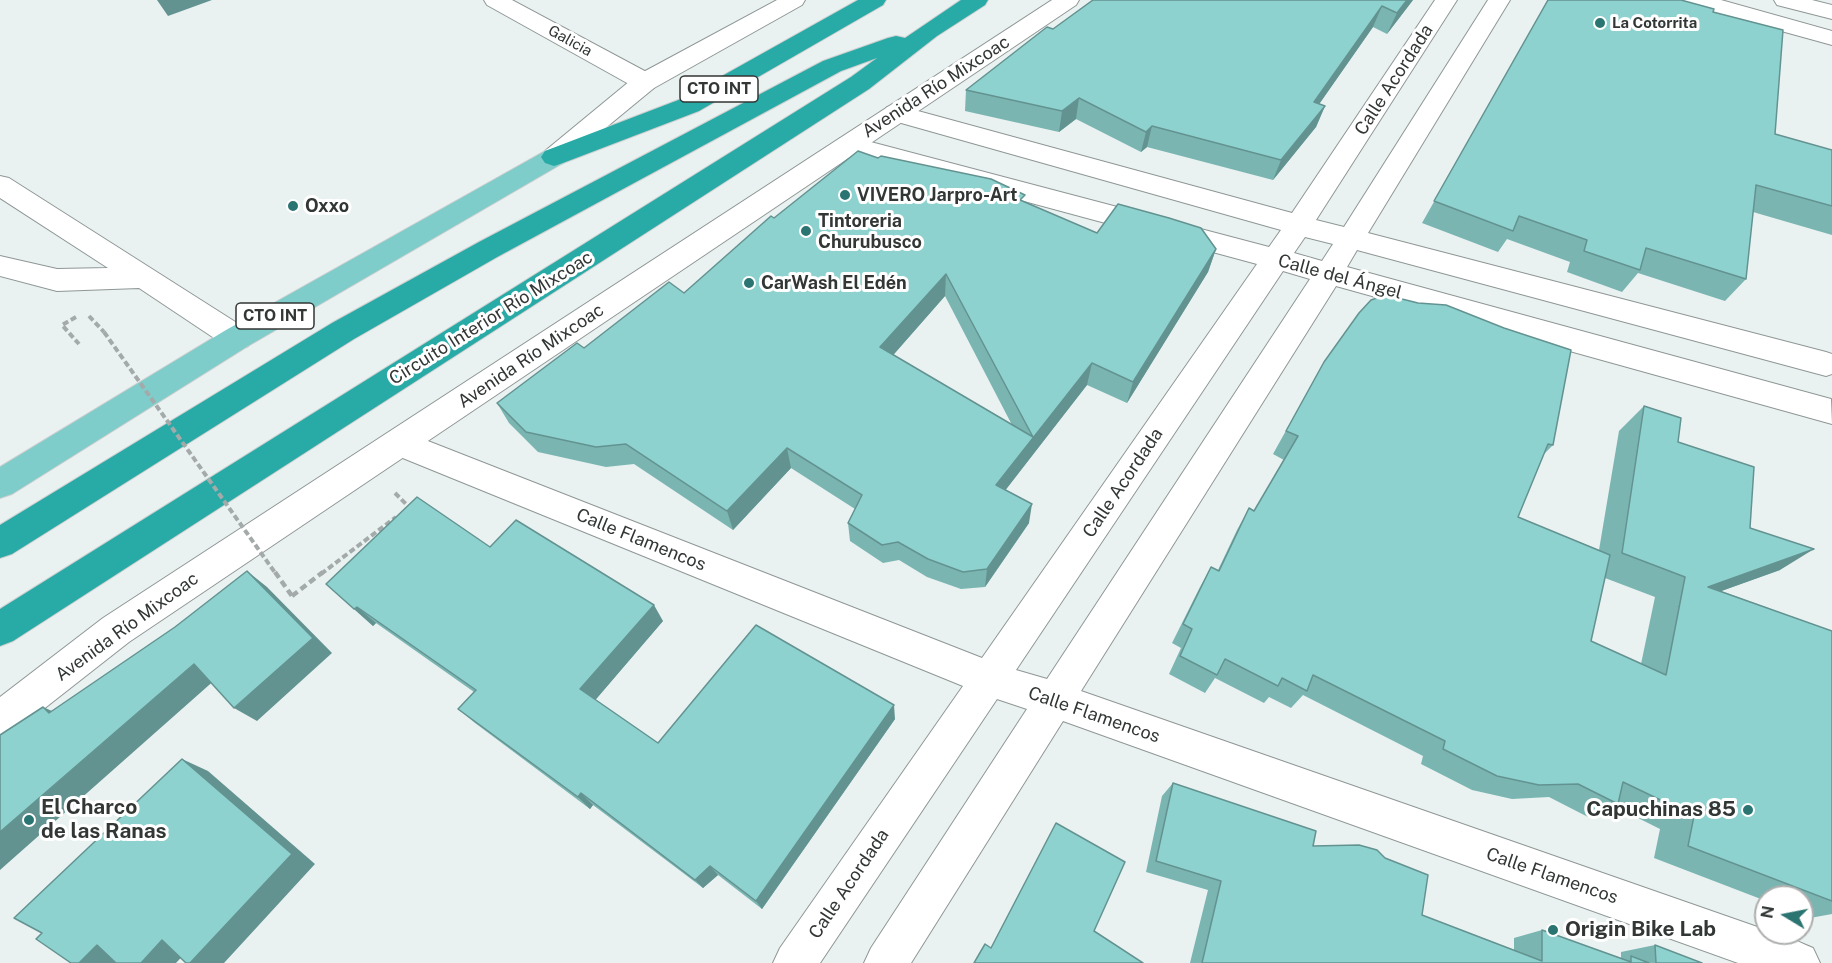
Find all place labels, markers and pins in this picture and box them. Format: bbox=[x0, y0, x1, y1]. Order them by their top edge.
place label: La Cotorrita bbox=[1612, 14, 1697, 32]
marker: La Cotorrita bbox=[1593, 16, 1607, 30]
place label: VIVERO Jarpro-Art bbox=[857, 184, 1018, 206]
marker: VIVERO Jarpro-Art bbox=[838, 188, 852, 202]
place label: Oxxo bbox=[305, 195, 349, 217]
marker: Oxxo bbox=[286, 199, 300, 213]
place label: Tintoreria Churubusco bbox=[818, 210, 922, 252]
marker: Tintoreria Churubusco bbox=[799, 224, 813, 238]
place label: CarWash El Edén bbox=[761, 272, 907, 294]
marker: CarWash El Edén bbox=[742, 276, 756, 290]
place label: El Charco de las Ranas bbox=[41, 795, 167, 845]
place label: Capuchinas 85 bbox=[1586, 797, 1736, 823]
marker: Capuchinas 85 bbox=[1741, 803, 1755, 817]
marker: El Charco de las Ranas bbox=[22, 813, 36, 827]
place label: Origin Bike Lab bbox=[1565, 917, 1716, 943]
marker: Origin Bike Lab bbox=[1546, 923, 1560, 937]

